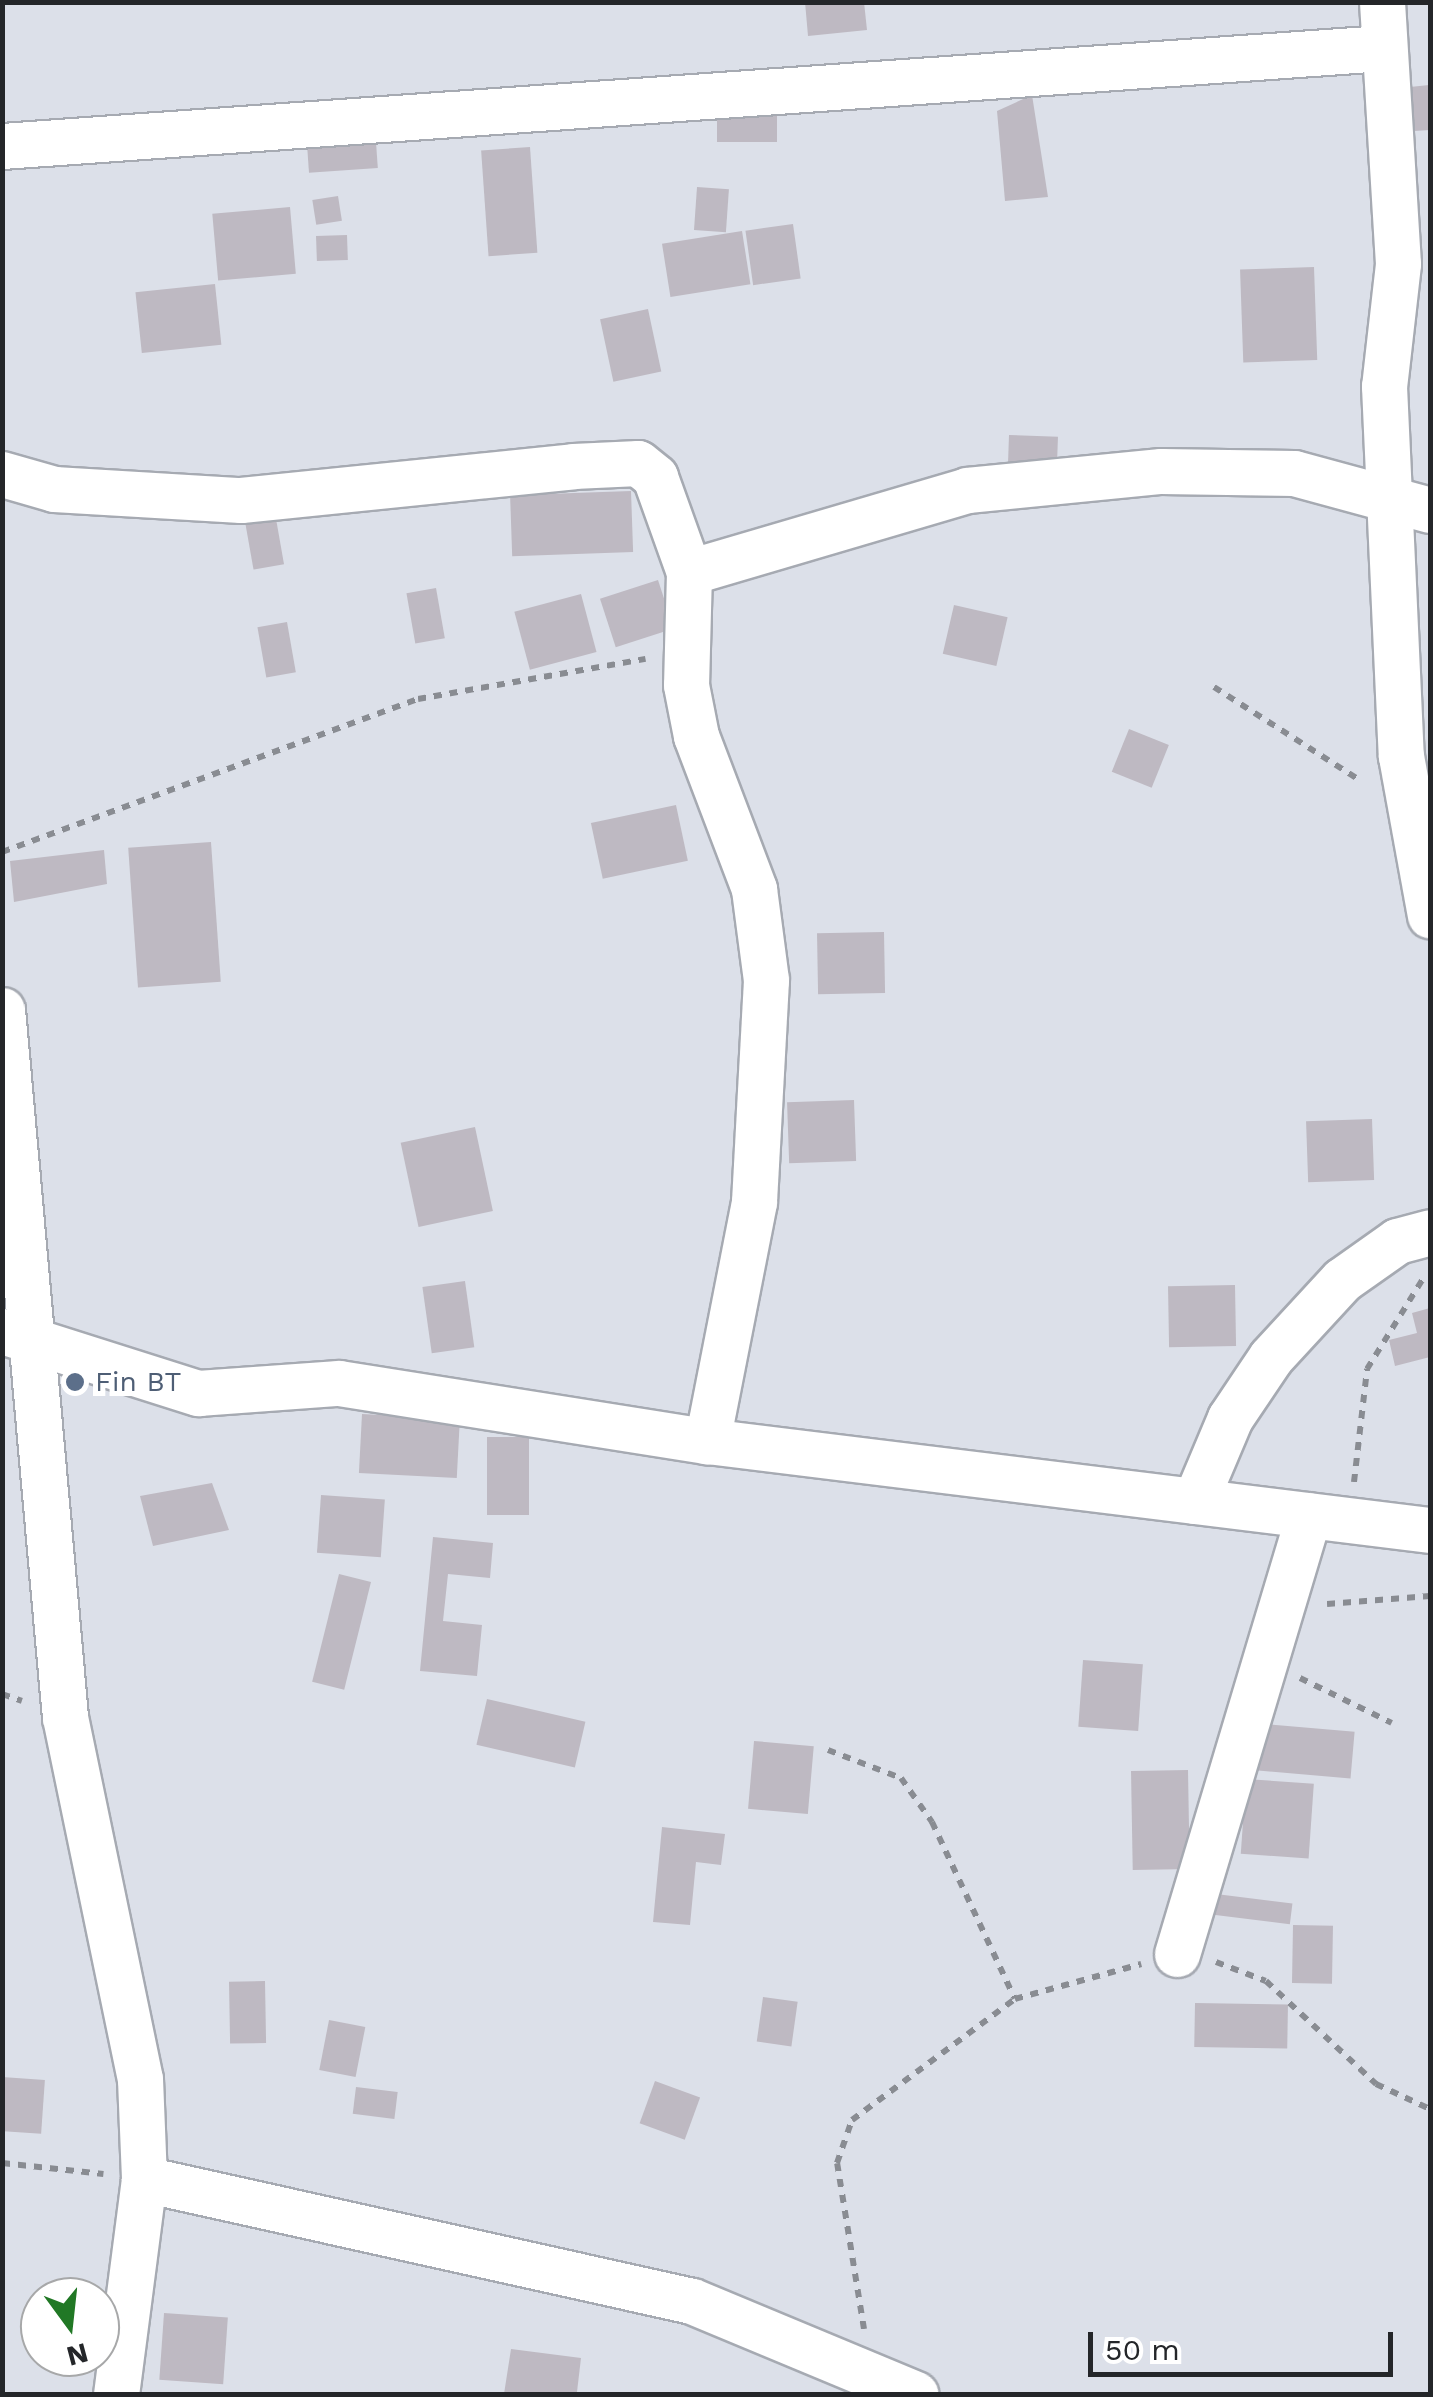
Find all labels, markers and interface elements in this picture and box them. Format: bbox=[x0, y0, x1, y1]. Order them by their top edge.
place label: Fin BT bbox=[95, 1365, 181, 1399]
marker: Fin BT bbox=[64, 1371, 86, 1393]
north arrow bbox=[20, 2277, 120, 2377]
scale bar bbox=[1093, 2312, 1398, 2374]
text: 50 m bbox=[1105, 2332, 1180, 2367]
text: N bbox=[63, 2336, 92, 2373]

